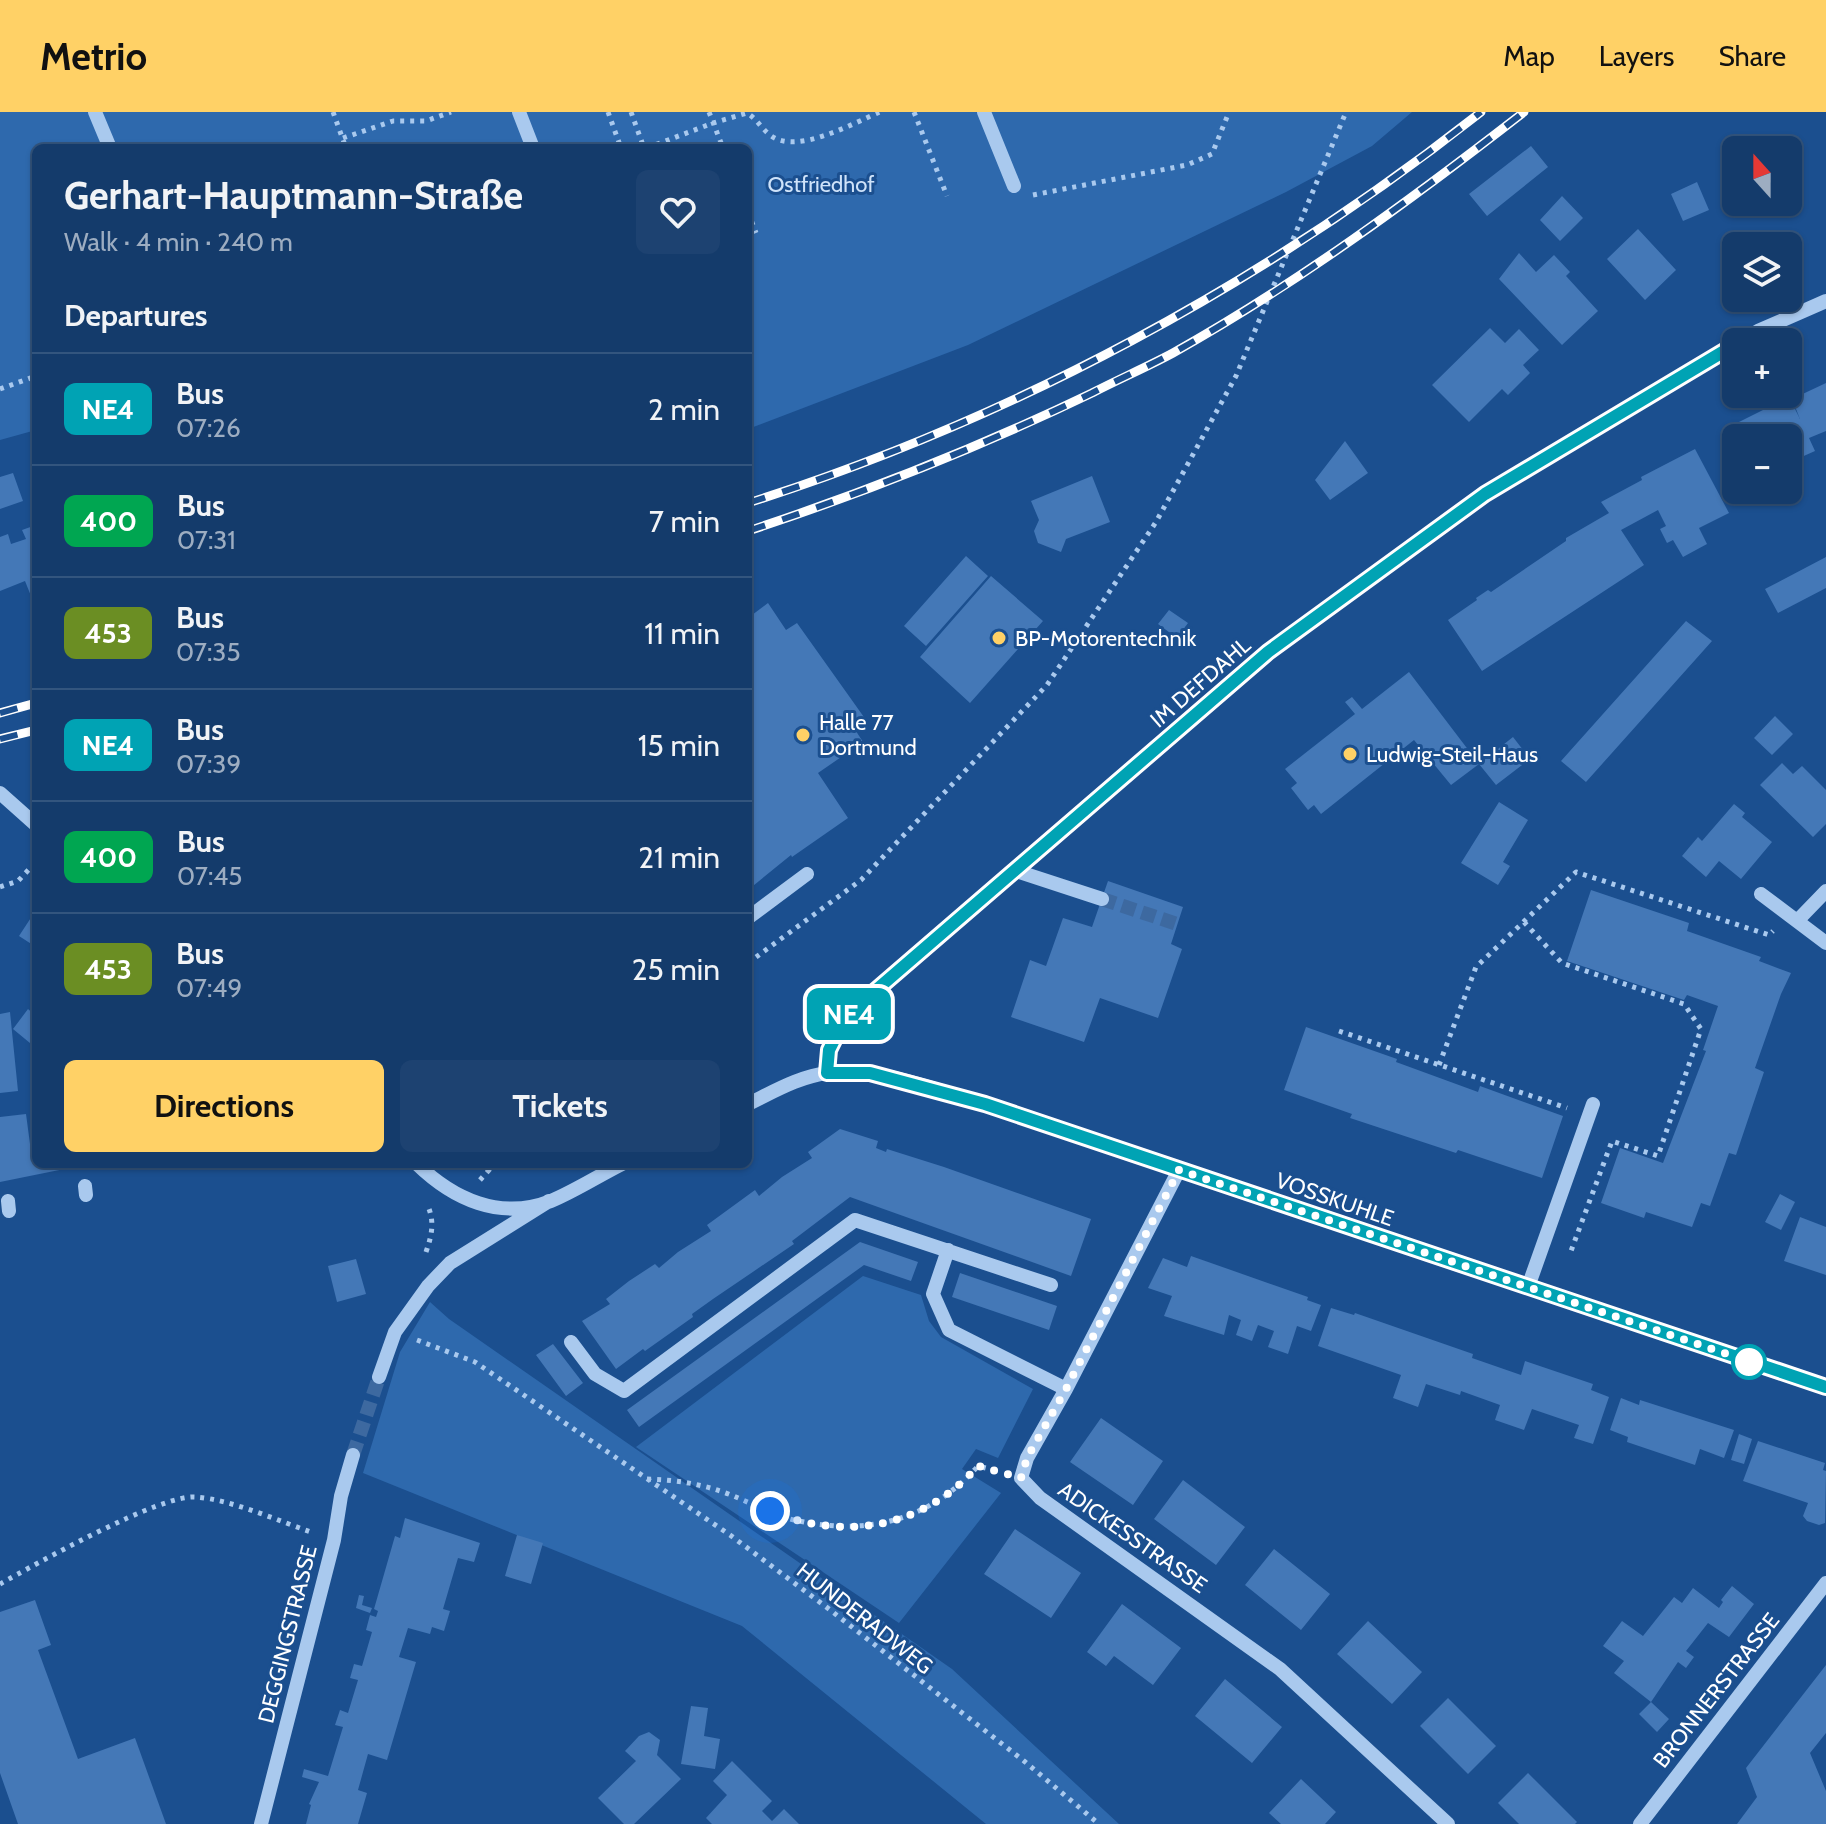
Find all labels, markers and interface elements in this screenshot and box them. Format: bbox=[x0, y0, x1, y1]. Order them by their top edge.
text: Metrio bbox=[40, 33, 147, 80]
text: Map bbox=[1503, 39, 1555, 73]
text: Layers bbox=[1599, 39, 1674, 73]
text: Share bbox=[1718, 39, 1786, 73]
north arrow bbox=[1722, 136, 1802, 216]
map controls bbox=[1722, 136, 1802, 504]
button: heart bbox=[636, 170, 720, 254]
park label: Ostfriedhof bbox=[768, 171, 874, 198]
text: Gerhart-Hauptmann-Straße bbox=[64, 172, 523, 219]
text: Walk · 4 min · 240 m bbox=[64, 226, 293, 258]
button: layers bbox=[1722, 232, 1802, 312]
text: Departures bbox=[64, 297, 208, 334]
button: + bbox=[1722, 328, 1802, 408]
text: Bus bbox=[176, 375, 224, 412]
text: 2 min bbox=[648, 391, 720, 428]
text: NE4 bbox=[82, 392, 134, 426]
text: 07:26 bbox=[176, 412, 241, 444]
button: − bbox=[1722, 424, 1802, 504]
text: Bus bbox=[177, 487, 225, 524]
text: 7 min bbox=[649, 503, 720, 540]
text: 400 bbox=[80, 504, 137, 538]
text: 07:31 bbox=[177, 524, 236, 556]
text: Bus bbox=[176, 599, 224, 636]
text: 11 min bbox=[644, 615, 720, 652]
text: 453 bbox=[84, 616, 132, 650]
place label: BP-Motorentechnik bbox=[1015, 625, 1197, 652]
marker: BP-Motorentechnik bbox=[990, 629, 1008, 647]
street label: IM DEFDAHL bbox=[1145, 632, 1256, 733]
text: 07:35 bbox=[176, 636, 240, 668]
place label: Halle 77 Dortmund bbox=[819, 709, 917, 761]
text: Bus bbox=[176, 711, 224, 748]
marker: Halle 77 Dortmund bbox=[794, 726, 812, 744]
text: 15 min bbox=[638, 727, 720, 764]
text: NE4 bbox=[82, 728, 134, 762]
place label: Ludwig-Steil-Haus bbox=[1366, 741, 1538, 768]
marker: Ludwig-Steil-Haus bbox=[1341, 745, 1359, 763]
text: 07:39 bbox=[176, 748, 241, 780]
text: Bus bbox=[177, 823, 225, 860]
text: 21 min bbox=[638, 839, 720, 876]
text: 400 bbox=[80, 840, 137, 874]
text: 07:45 bbox=[177, 860, 242, 892]
text: Bus bbox=[176, 935, 224, 972]
text: 25 min bbox=[632, 951, 720, 988]
text: 453 bbox=[84, 952, 132, 986]
text: 07:49 bbox=[176, 972, 242, 1004]
line badge: NE4 bbox=[803, 988, 895, 1040]
text: NE4 bbox=[823, 997, 875, 1031]
button: Directions bbox=[64, 1060, 384, 1152]
button: Tickets bbox=[400, 1060, 720, 1152]
street label: VOSSKUHLE bbox=[1272, 1167, 1397, 1232]
unlabelled marker bbox=[1732, 1345, 1766, 1379]
street label: ADICKESSTRASSE bbox=[1053, 1476, 1212, 1599]
your location bbox=[750, 1491, 790, 1531]
street label: DEGGINGSTRASSE bbox=[252, 1542, 323, 1726]
street label: HUNDERADWEG bbox=[791, 1557, 938, 1680]
street label: BRONNERSTRASSE bbox=[1648, 1608, 1785, 1773]

